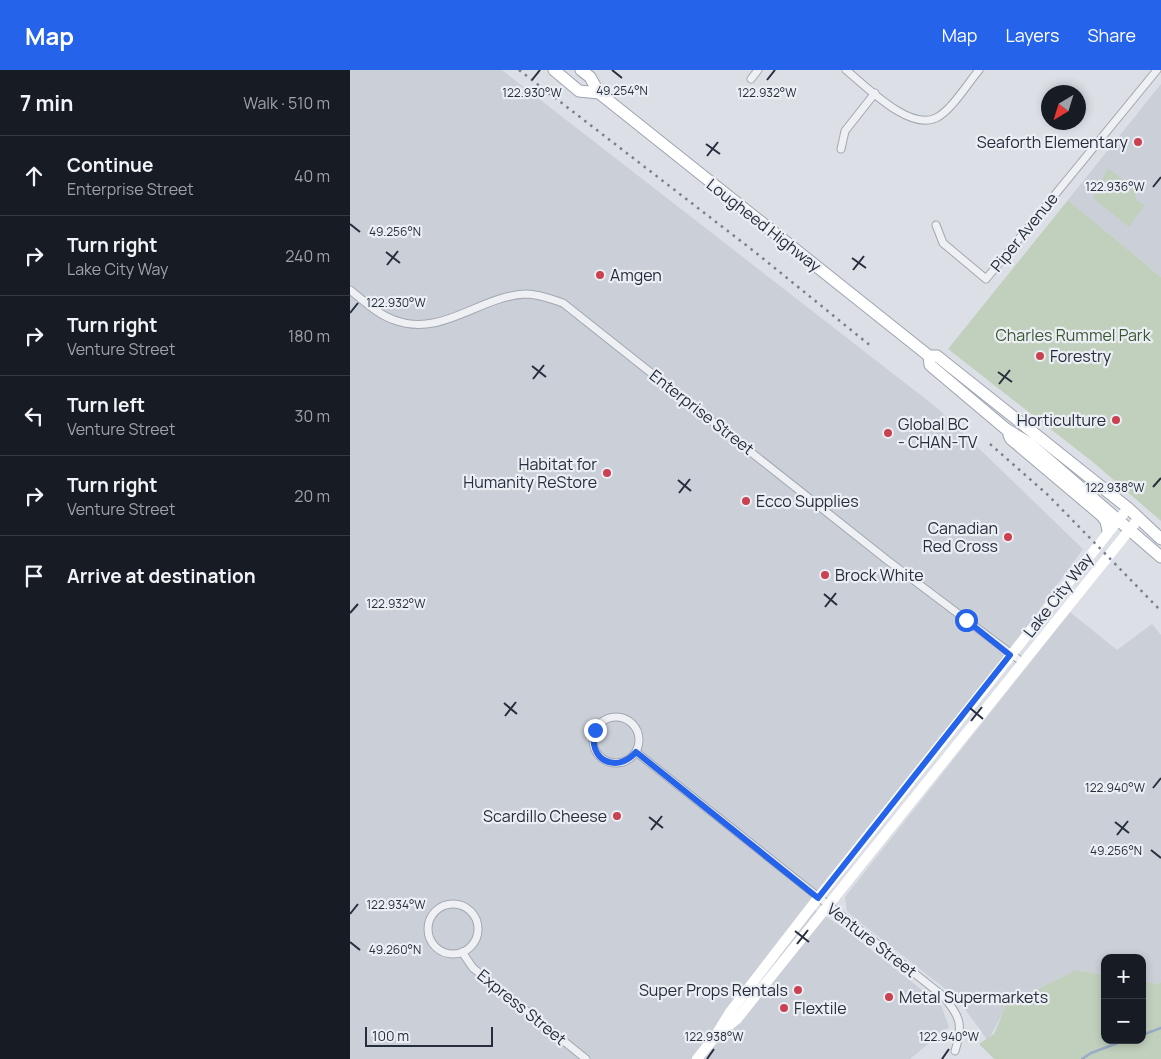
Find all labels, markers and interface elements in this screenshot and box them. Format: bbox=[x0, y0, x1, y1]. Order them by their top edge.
text: Map bbox=[25, 19, 74, 52]
text: Map bbox=[942, 23, 977, 47]
text: Layers bbox=[1005, 23, 1059, 47]
text: Share bbox=[1087, 23, 1136, 47]
text: 49.254°N bbox=[596, 82, 648, 99]
text: 122.930°W bbox=[502, 84, 562, 101]
text: 122.932°W bbox=[738, 84, 797, 101]
north arrow bbox=[1041, 85, 1086, 130]
text: 7 min bbox=[20, 89, 73, 117]
text: Walk · 510 m bbox=[243, 92, 330, 114]
place label: Seaforth Elementary bbox=[977, 131, 1129, 153]
marker: Seaforth Elementary bbox=[1132, 136, 1144, 148]
text: Continue bbox=[67, 152, 153, 178]
icon: ahead bbox=[20, 162, 48, 190]
text: 40 m bbox=[294, 165, 330, 187]
street label: Lougheed Highway bbox=[702, 173, 826, 277]
text: Enterprise Street bbox=[67, 178, 194, 200]
text: 122.936°W bbox=[1085, 178, 1146, 195]
street label: Piper Avenue bbox=[985, 188, 1063, 276]
text: 49.256°N bbox=[369, 223, 421, 240]
text: Turn right bbox=[67, 232, 157, 258]
icon: right bbox=[20, 242, 48, 270]
text: 240 m bbox=[285, 245, 330, 267]
text: Lake City Way bbox=[67, 258, 168, 280]
place label: Amgen bbox=[610, 264, 662, 286]
marker: Amgen bbox=[594, 269, 606, 281]
text: 122.930°W bbox=[366, 294, 426, 311]
text: Turn right bbox=[67, 312, 157, 338]
icon: right bbox=[20, 322, 48, 350]
park label: Charles Rummel Park bbox=[995, 324, 1152, 346]
text: 180 m bbox=[288, 325, 330, 347]
text: Venture Street bbox=[67, 338, 175, 360]
place label: Forestry bbox=[1050, 345, 1112, 367]
marker: Forestry bbox=[1034, 350, 1046, 362]
street label: Enterprise Street bbox=[645, 364, 759, 460]
text: Turn left bbox=[67, 392, 145, 418]
icon: left bbox=[20, 402, 48, 430]
text: 30 m bbox=[295, 405, 330, 427]
place label: Horticulture bbox=[1017, 409, 1106, 431]
place label: Global BC - CHAN-TV bbox=[898, 413, 978, 453]
marker: Horticulture bbox=[1110, 414, 1122, 426]
text: Venture Street bbox=[67, 418, 175, 440]
marker: Global BC - CHAN-TV bbox=[882, 427, 894, 439]
place label: Habitat for Humanity ReStore bbox=[463, 453, 597, 493]
marker: Habitat for Humanity ReStore bbox=[601, 467, 613, 479]
text: Turn right bbox=[67, 472, 157, 498]
text: 122.938°W bbox=[1085, 479, 1145, 496]
icon: right bbox=[20, 482, 48, 510]
text: 20 m bbox=[294, 485, 330, 507]
place label: Ecco Supplies bbox=[756, 490, 859, 512]
marker: Ecco Supplies bbox=[740, 495, 752, 507]
text: Venture Street bbox=[67, 498, 175, 520]
place label: Canadian Red Cross bbox=[923, 517, 998, 557]
marker: Canadian Red Cross bbox=[1002, 531, 1014, 543]
street label: Lake City Way bbox=[1018, 548, 1098, 642]
icon: arrive bbox=[20, 562, 48, 590]
text: Arrive at destination bbox=[67, 563, 256, 589]
place label: Brock White bbox=[835, 564, 924, 586]
marker: Brock White bbox=[819, 569, 831, 581]
text: 122.932°W bbox=[367, 595, 426, 612]
route start bbox=[955, 609, 978, 632]
route end bbox=[584, 719, 607, 742]
text: 122.940°W bbox=[1085, 779, 1146, 796]
place label: Scardillo Cheese bbox=[483, 805, 607, 827]
marker: Scardillo Cheese bbox=[611, 810, 623, 822]
text: 49.256°N bbox=[1090, 842, 1142, 859]
text: 122.934°W bbox=[366, 896, 426, 913]
street label: Venture Street bbox=[823, 898, 921, 982]
text: 49.260°N bbox=[369, 941, 421, 958]
map controls bbox=[1101, 954, 1146, 1044]
button: + bbox=[1101, 954, 1146, 999]
street label: Express Street bbox=[473, 964, 571, 1050]
place label: Super Props Rentals bbox=[639, 979, 788, 1001]
marker: Super Props Rentals bbox=[792, 984, 804, 996]
place label: Metal Supermarkets bbox=[899, 986, 1048, 1008]
marker: Metal Supermarkets bbox=[883, 991, 895, 1003]
place label: Flextile bbox=[794, 997, 847, 1019]
button: − bbox=[1101, 999, 1146, 1044]
marker: Flextile bbox=[778, 1002, 790, 1014]
scale bar bbox=[365, 1024, 492, 1047]
text: 100 m bbox=[372, 1026, 409, 1045]
text: 122.938°W bbox=[684, 1028, 744, 1045]
text: 122.940°W bbox=[919, 1028, 980, 1045]

